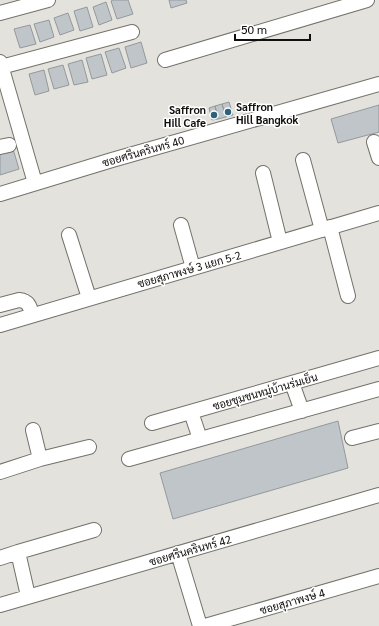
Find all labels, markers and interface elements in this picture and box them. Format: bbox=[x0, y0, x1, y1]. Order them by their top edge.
scale bar bbox=[235, 16, 310, 42]
text: 50 m bbox=[241, 21, 267, 37]
place label: Saffron Hill Bangkok bbox=[236, 99, 299, 127]
place label: Saffron Hill Cafe bbox=[164, 102, 206, 130]
marker: Saffron Hill Bangkok bbox=[223, 107, 233, 117]
marker: Saffron Hill Cafe bbox=[209, 110, 219, 120]
street label: ซอยศรีนครินทร์ 40 bbox=[100, 132, 186, 170]
street label: ซอยสุภาพงษ์ 3 แยก 5-2 bbox=[135, 247, 243, 293]
street label: ซอยชุมชนหมู่บ้านร่มเย็น bbox=[210, 368, 320, 415]
street label: ซอยศรีนครินทร์ 42 bbox=[147, 531, 233, 569]
street label: ซอยสุภาพงษ์ 4 bbox=[258, 585, 327, 619]

